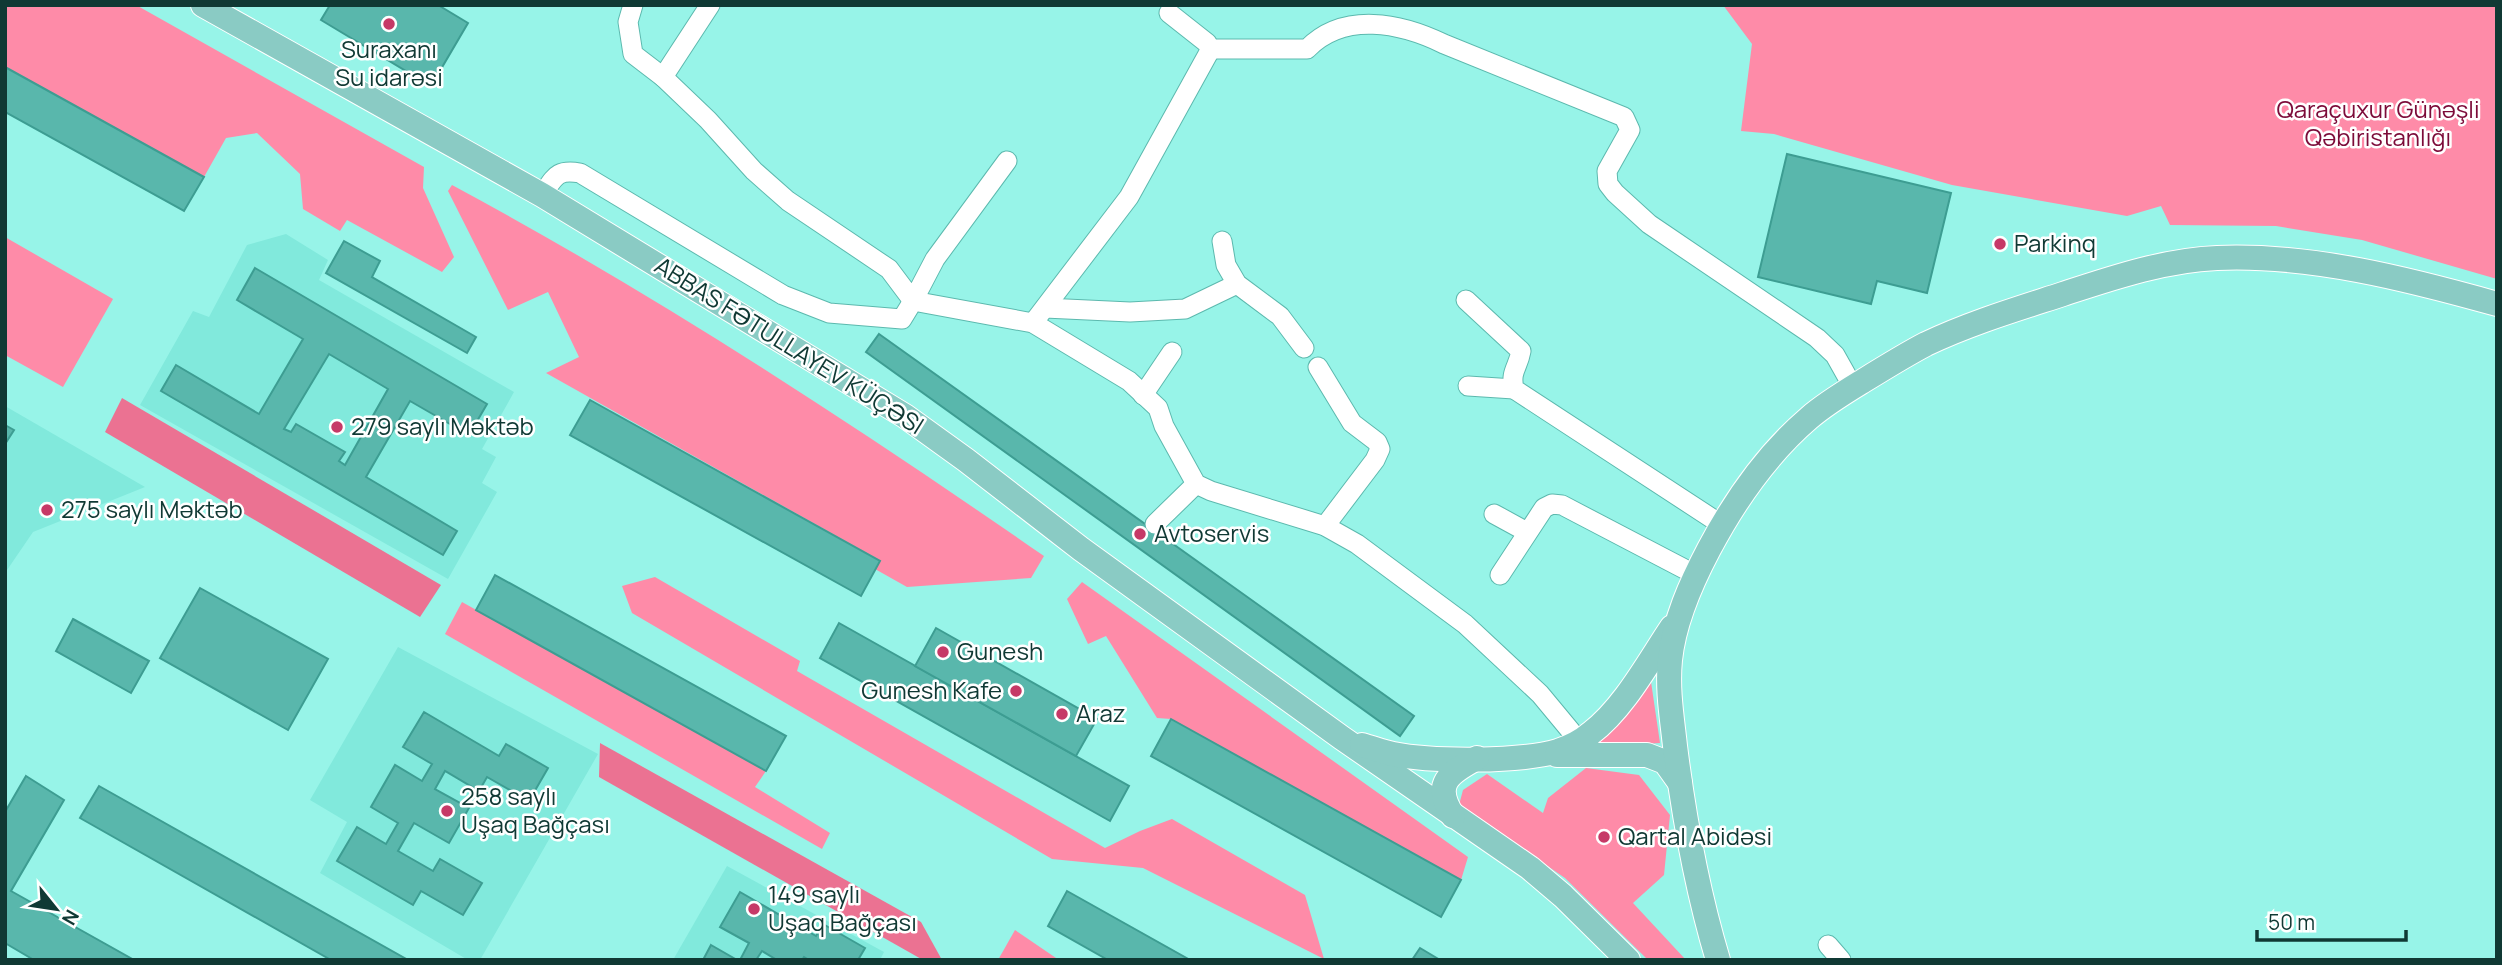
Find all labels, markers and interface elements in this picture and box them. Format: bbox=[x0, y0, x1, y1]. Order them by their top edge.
marker: Suraxanı Su idarəsi bbox=[381, 16, 397, 32]
place label: Suraxanı Su idarəsi bbox=[335, 32, 443, 93]
park label: Qaraçuxur Günəşli Qəbiristanlığı bbox=[2276, 92, 2480, 153]
place label: Parkinq bbox=[2014, 226, 2096, 259]
marker: Parkinq bbox=[1992, 236, 2008, 252]
street label: ABBAS FƏTULLAYEV KÜÇƏSI bbox=[649, 248, 931, 441]
place label: 279 saylı Məktəb bbox=[351, 409, 534, 442]
marker: 279 saylı Məktəb bbox=[329, 419, 345, 435]
place label: 275 saylı Məktəb bbox=[61, 492, 243, 525]
marker: 275 saylı Məktəb bbox=[39, 502, 55, 518]
place label: Avtoservis bbox=[1154, 516, 1269, 549]
marker: Avtoservis bbox=[1132, 526, 1148, 542]
place label: Gunesh bbox=[957, 634, 1043, 667]
marker: Gunesh bbox=[935, 644, 951, 660]
place label: Gunesh Kafe bbox=[861, 673, 1002, 706]
marker: Gunesh Kafe bbox=[1008, 683, 1024, 699]
place label: Araz bbox=[1076, 696, 1125, 729]
marker: Araz bbox=[1054, 706, 1070, 722]
place label: 258 saylı Uşaq Bağçası bbox=[461, 779, 610, 840]
marker: 258 saylı Uşaq Bağçası bbox=[439, 803, 455, 819]
place label: Qartal Abidəsi bbox=[1618, 819, 1772, 852]
marker: Qartal Abidəsi bbox=[1596, 829, 1612, 845]
north arrow bbox=[21, 874, 91, 944]
place label: 149 saylı Uşaq Bağçası bbox=[768, 877, 917, 938]
scale bar bbox=[2257, 898, 2406, 942]
marker: 149 saylı Uşaq Bağçası bbox=[746, 901, 762, 917]
text: N bbox=[56, 905, 85, 930]
text: 50 m bbox=[2268, 908, 2315, 936]

